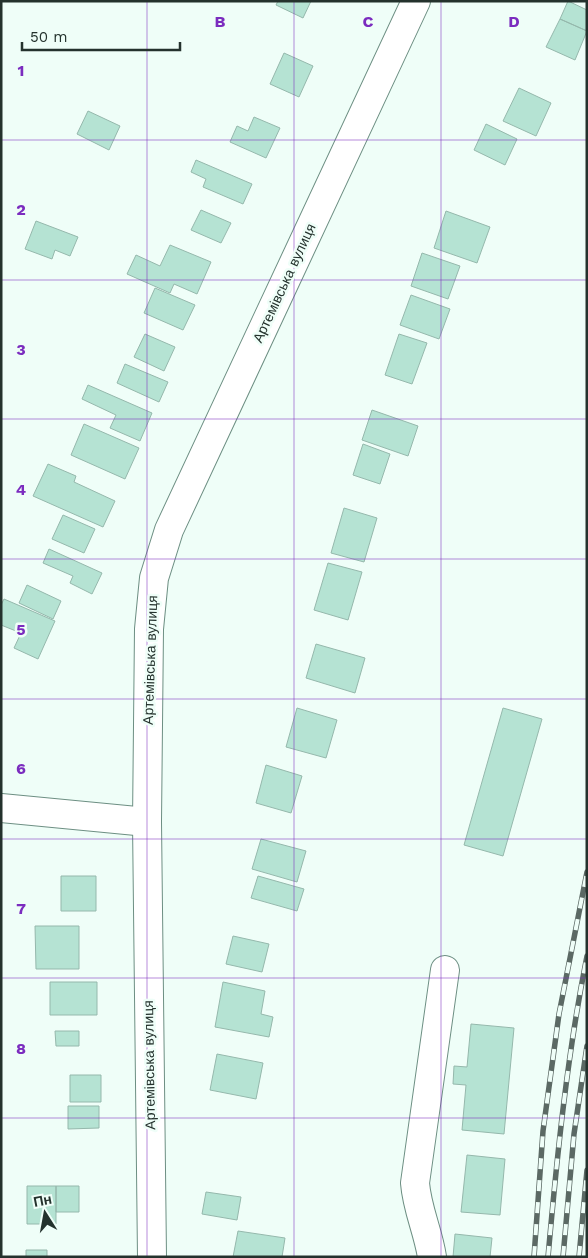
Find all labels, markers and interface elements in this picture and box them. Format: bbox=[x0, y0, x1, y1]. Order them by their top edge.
text: B bbox=[215, 12, 226, 31]
text: C bbox=[363, 12, 374, 31]
text: D bbox=[508, 12, 520, 31]
scale bar bbox=[22, 20, 180, 52]
text: 50 m bbox=[30, 28, 67, 46]
text: 1 bbox=[18, 61, 24, 80]
text: 2 bbox=[16, 200, 26, 219]
street label: Артемівська вулиця bbox=[249, 221, 319, 345]
text: 3 bbox=[16, 340, 26, 359]
text: 4 bbox=[16, 480, 26, 499]
street label: Артемівська вулиця bbox=[140, 595, 160, 725]
text: 5 bbox=[16, 620, 26, 639]
text: 6 bbox=[16, 759, 26, 778]
text: 7 bbox=[16, 899, 26, 918]
street label: Артемівська вулиця bbox=[140, 1000, 158, 1130]
text: 8 bbox=[16, 1039, 26, 1058]
north arrow bbox=[20, 1188, 70, 1238]
text: Пн bbox=[32, 1191, 53, 1210]

